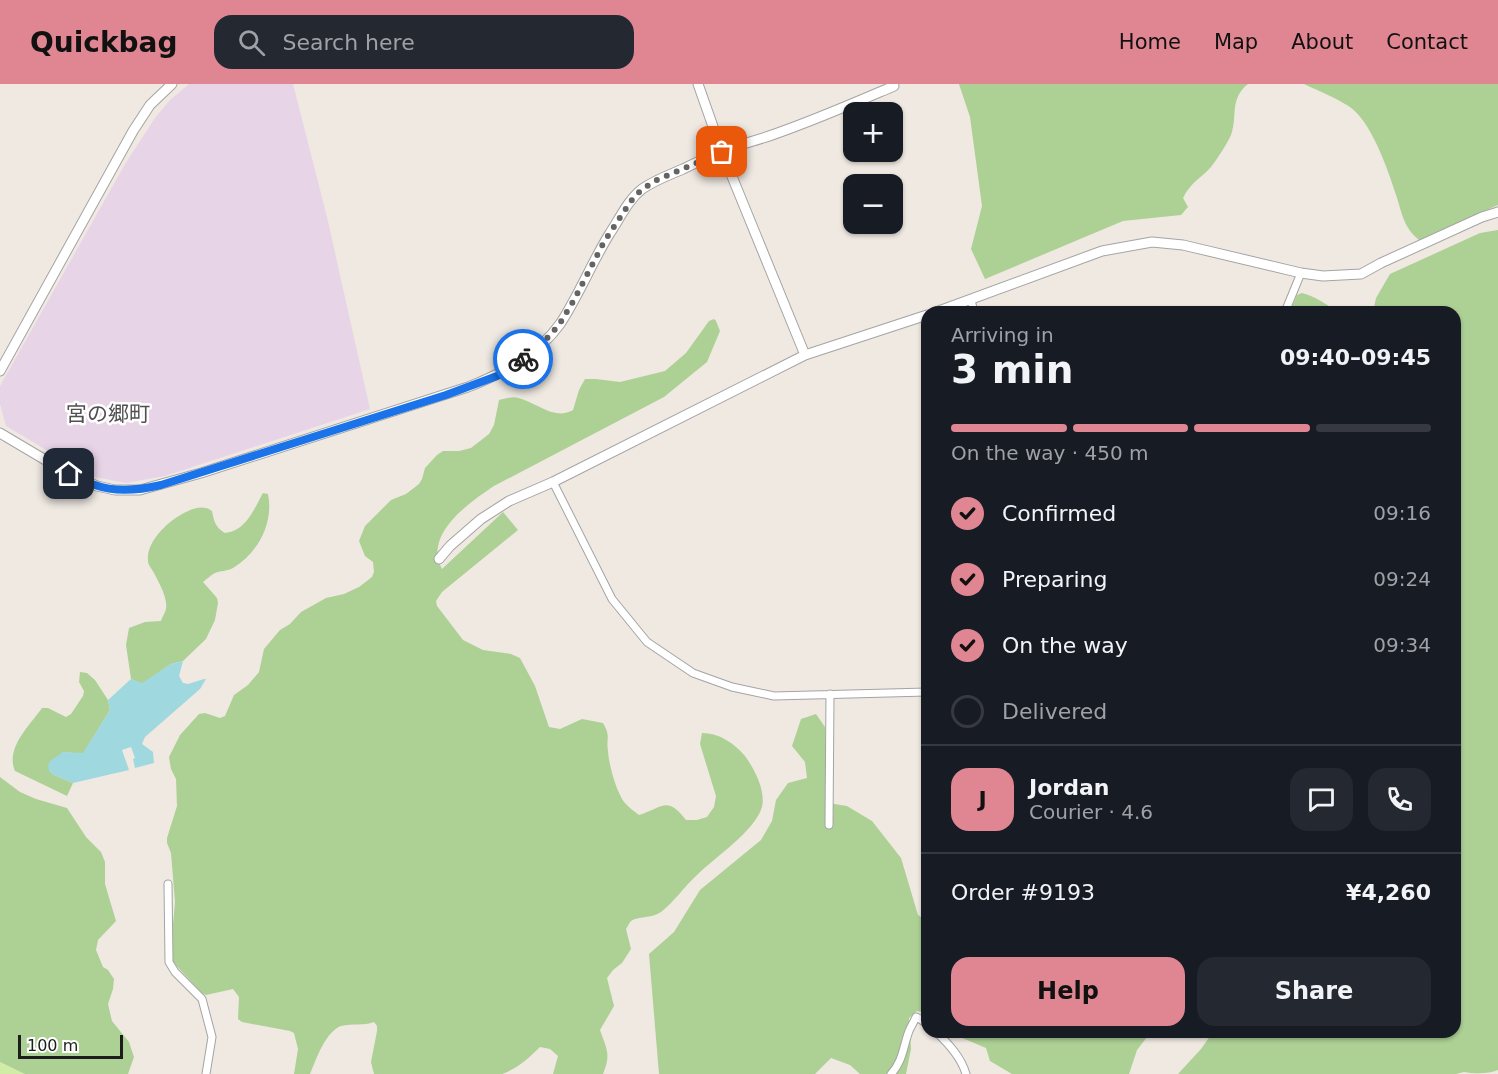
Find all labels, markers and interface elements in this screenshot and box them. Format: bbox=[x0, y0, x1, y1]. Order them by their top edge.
search box bbox=[214, 15, 634, 69]
text: Quickbag bbox=[30, 26, 178, 59]
icon: search bbox=[235, 26, 268, 59]
text: Search here bbox=[283, 30, 415, 55]
text: Home bbox=[1119, 30, 1181, 54]
text: Map bbox=[1214, 30, 1258, 54]
text: About bbox=[1291, 30, 1353, 54]
text: Contact bbox=[1386, 30, 1468, 54]
map controls bbox=[843, 102, 903, 234]
button: + bbox=[843, 102, 903, 162]
pin bbox=[696, 126, 747, 177]
icon: bag bbox=[705, 135, 738, 168]
button: − bbox=[843, 174, 903, 234]
text: Arriving in bbox=[951, 323, 1054, 347]
courier bbox=[493, 329, 553, 389]
icon: bike bbox=[507, 343, 540, 376]
text: 09:40–09:45 bbox=[1280, 345, 1431, 370]
text: 3 min bbox=[951, 347, 1073, 392]
district label: 宮の郷町 bbox=[66, 402, 150, 426]
text: On the way · 450 m bbox=[951, 441, 1149, 465]
pin bbox=[43, 448, 94, 499]
icon: home bbox=[52, 457, 85, 490]
icon: check bbox=[951, 497, 984, 530]
text: Confirmed bbox=[1002, 501, 1116, 526]
text: 09:16 bbox=[1373, 501, 1431, 525]
icon: check bbox=[951, 563, 984, 596]
text: Preparing bbox=[1002, 567, 1108, 592]
text: 09:24 bbox=[1373, 567, 1431, 591]
icon: check bbox=[951, 629, 984, 662]
text: On the way bbox=[1002, 633, 1128, 658]
text: 09:34 bbox=[1373, 633, 1431, 657]
text: Delivered bbox=[1002, 699, 1107, 724]
button: chat bbox=[1290, 768, 1353, 831]
button: phone bbox=[1368, 768, 1431, 831]
text: Jordan bbox=[1029, 775, 1109, 800]
text: J bbox=[978, 787, 987, 812]
text: Courier · 4.6 bbox=[1029, 800, 1153, 824]
text: Order #9193 bbox=[951, 880, 1095, 905]
text: ¥4,260 bbox=[1346, 880, 1431, 905]
button: Help bbox=[951, 957, 1185, 1026]
button: Share bbox=[1197, 957, 1431, 1026]
scale bar bbox=[18, 1032, 123, 1060]
text: 100 m bbox=[27, 1036, 78, 1055]

